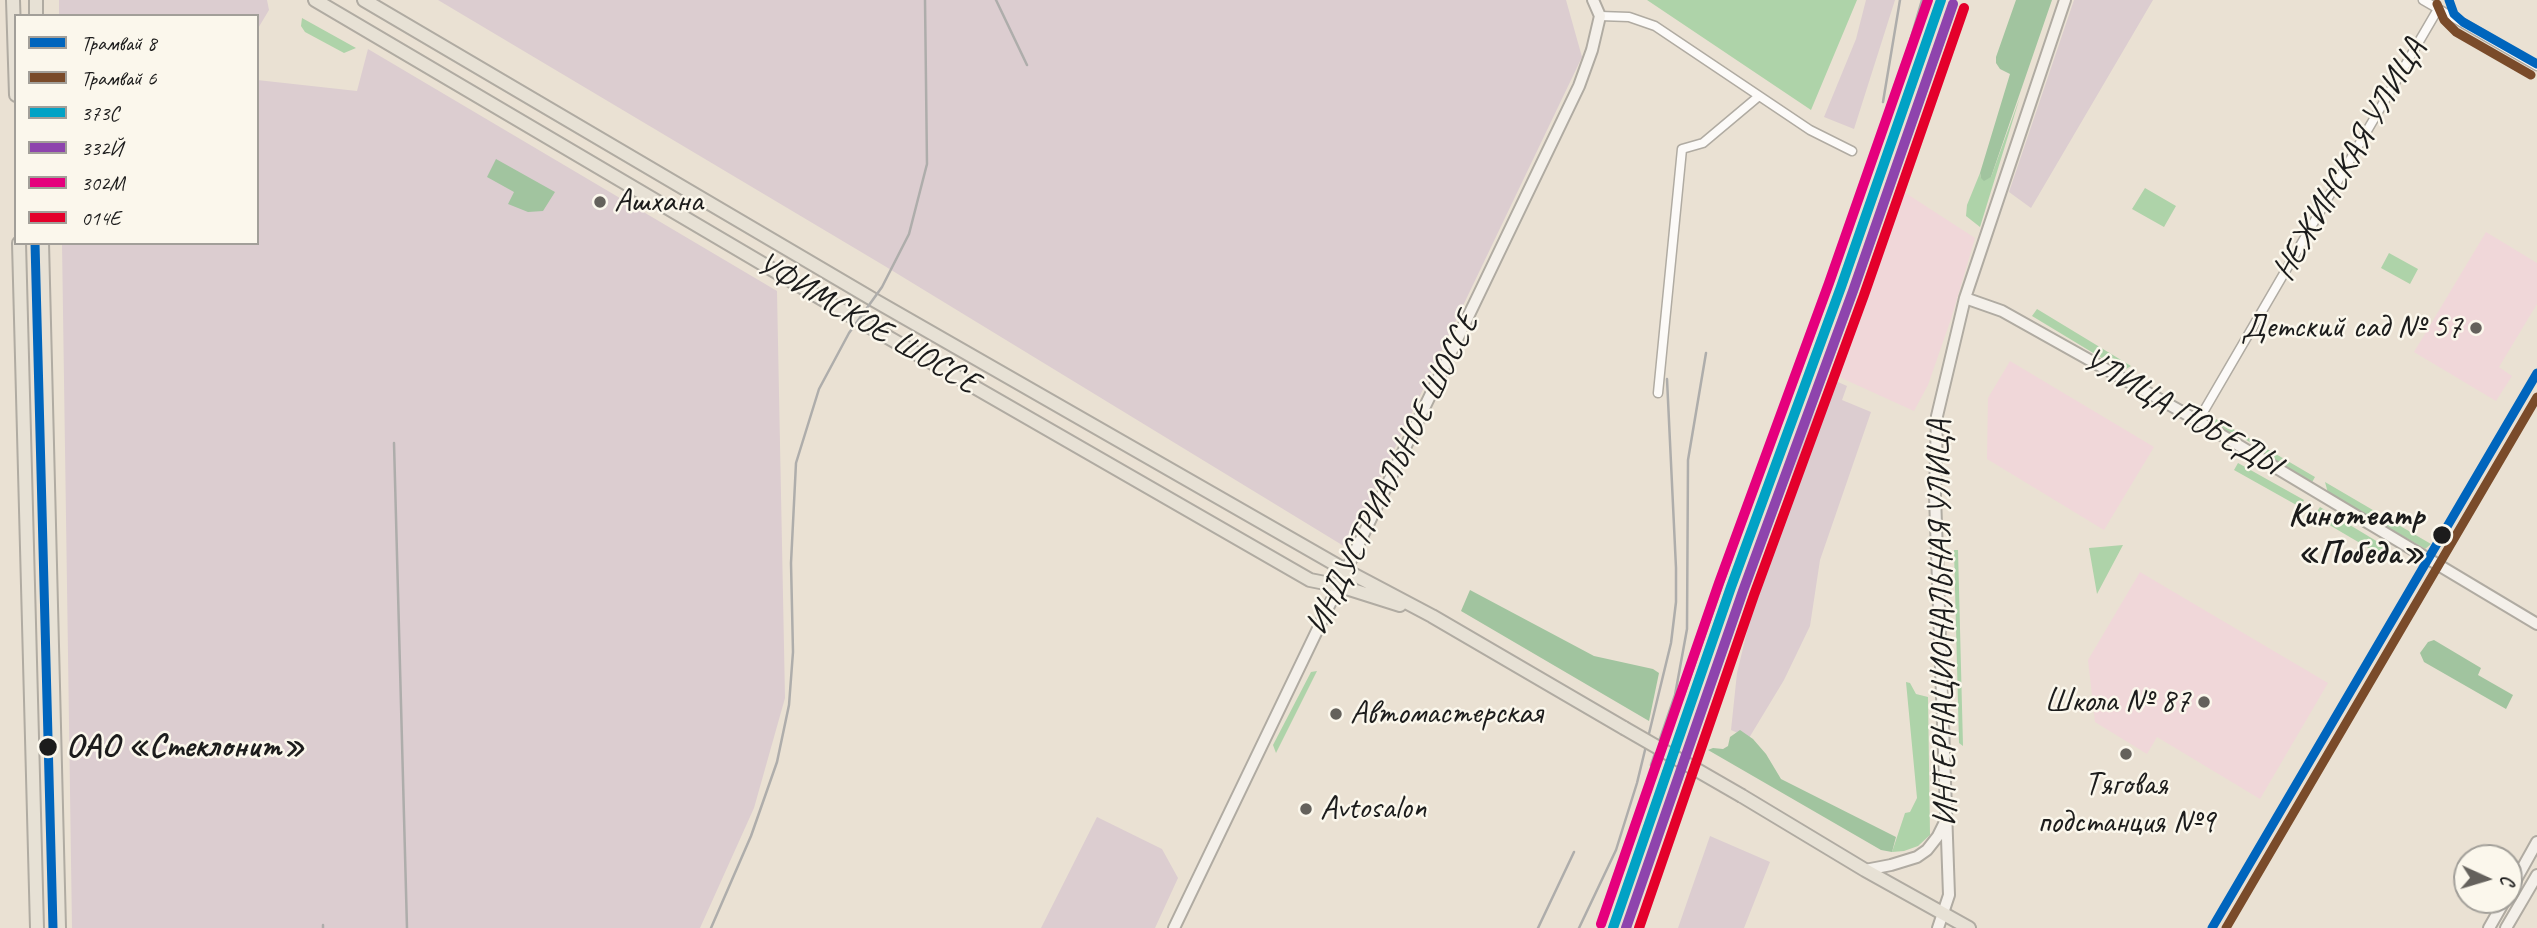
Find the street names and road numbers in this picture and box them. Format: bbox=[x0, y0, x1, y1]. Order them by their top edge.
street label: НЕЖИНСКАЯ УЛИЦА bbox=[2265, 32, 2435, 288]
street label: УФИМСКОЕ ШОССЕ bbox=[749, 244, 985, 404]
street label: ИНДУСТРИАЛЬНОЕ ШОССЕ bbox=[1298, 307, 1488, 641]
street label: УЛИЦА ПОБЕДЫ bbox=[2075, 340, 2287, 486]
street label: ИНТЕРНАЦИОНАЛЬНАЯ УЛИЦА bbox=[1920, 419, 1966, 827]

